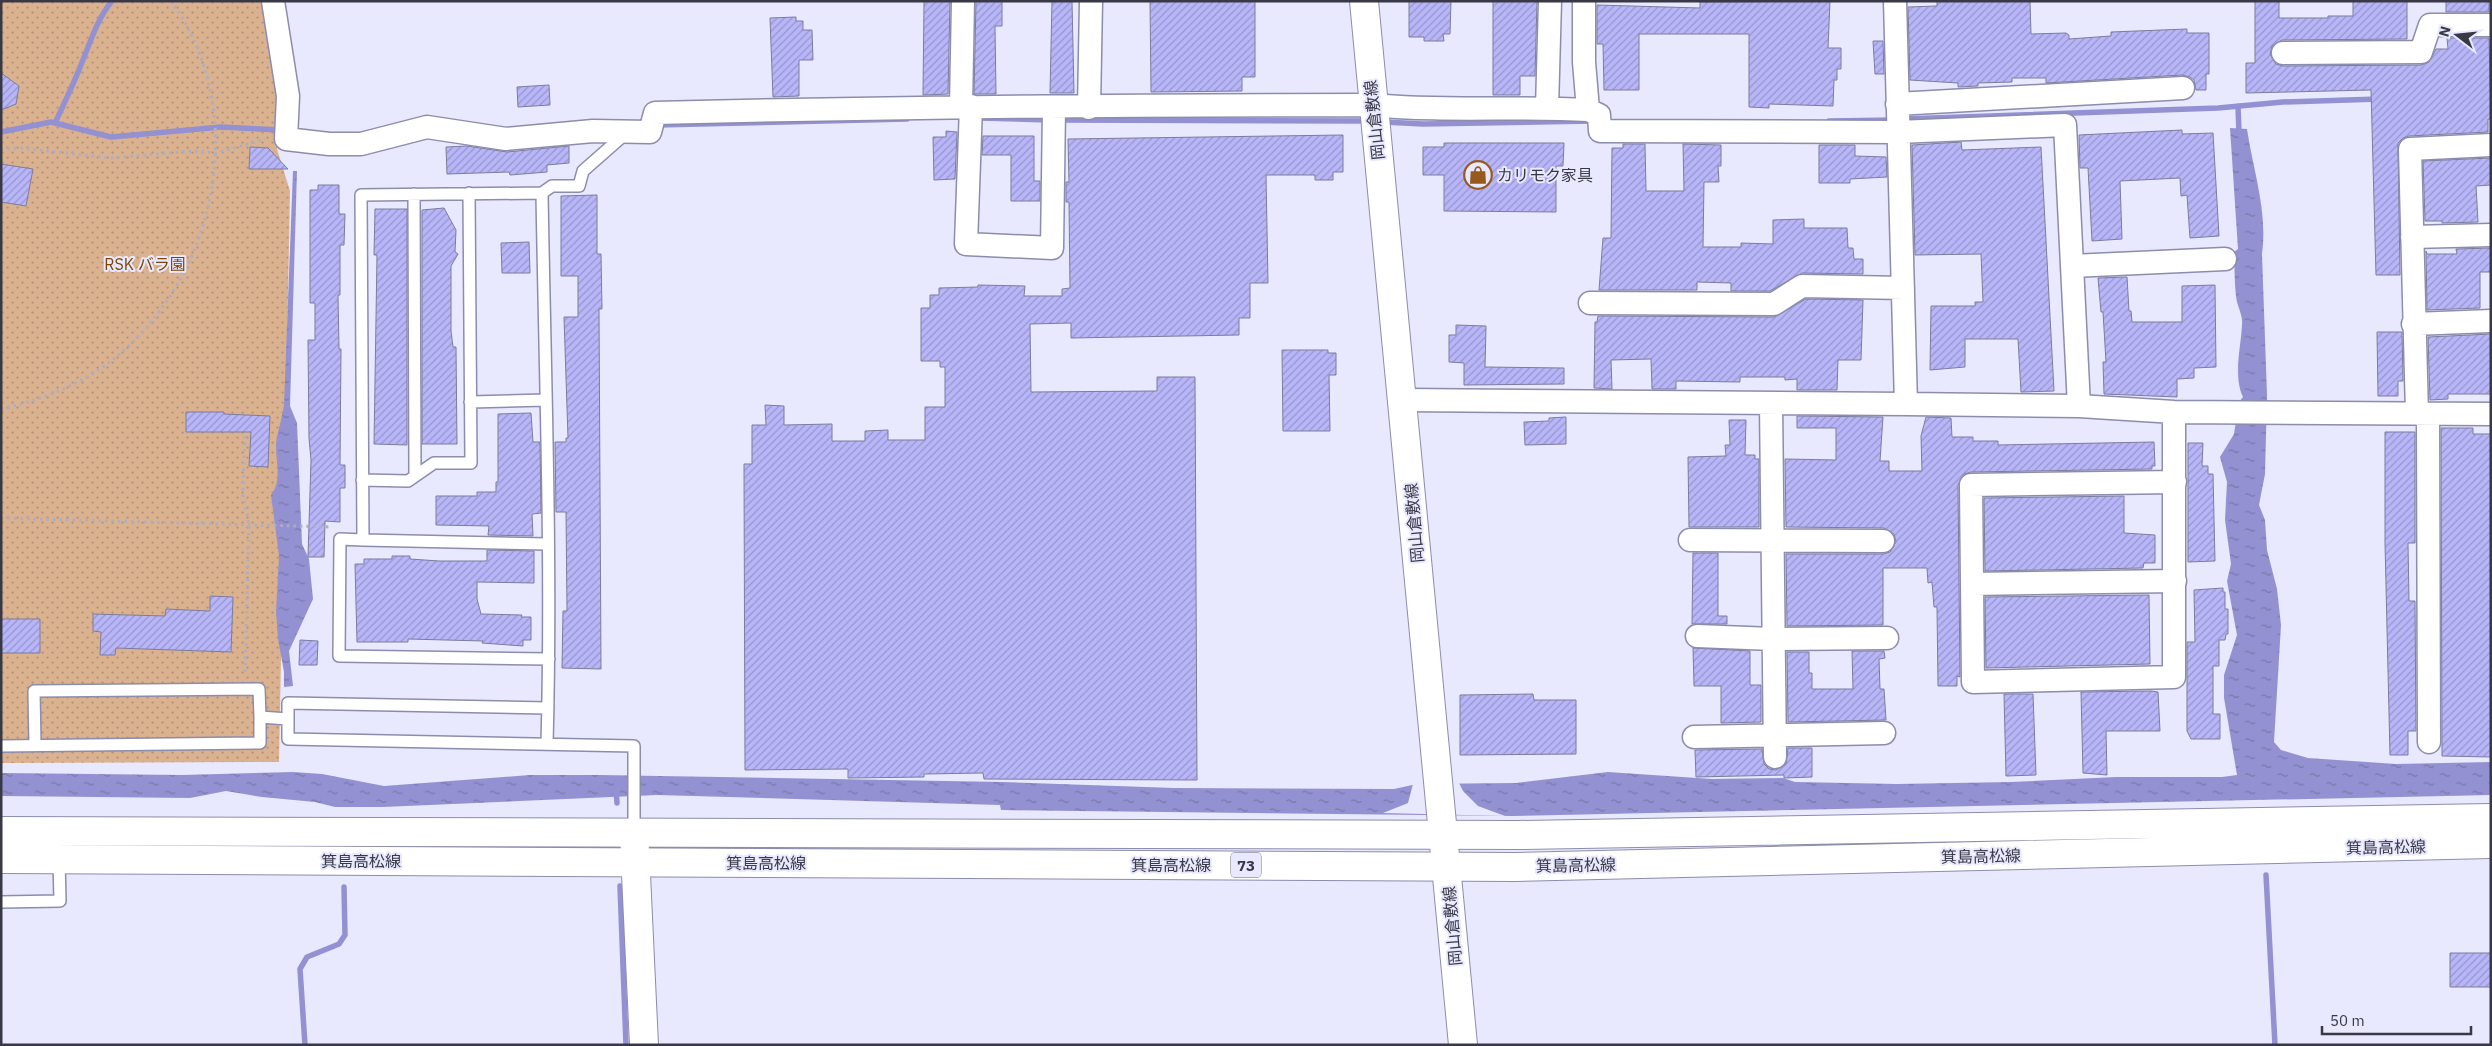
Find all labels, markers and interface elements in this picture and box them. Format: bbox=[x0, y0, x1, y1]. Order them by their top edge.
north arrow bbox=[2432, 10, 2482, 60]
text: N bbox=[2434, 24, 2455, 39]
street label: 岡山倉敷線 bbox=[1360, 79, 1388, 161]
shop icon: カリモク家具 bbox=[1463, 160, 1493, 190]
place label: カリモク家具 bbox=[1497, 165, 1593, 185]
park label: RSK バラ園 bbox=[104, 254, 186, 274]
street label: 岡山倉敷線 bbox=[1401, 482, 1427, 564]
street label: 箕島高松線 bbox=[2346, 836, 2426, 858]
street label: 箕島高松線 bbox=[1941, 845, 2021, 867]
street label: 箕島高松線 bbox=[321, 851, 401, 871]
road number: 73 bbox=[1231, 852, 1261, 878]
street label: 箕島高松線 bbox=[726, 853, 806, 873]
street label: 箕島高松線 bbox=[1536, 854, 1616, 876]
street label: 箕島高松線 bbox=[1131, 855, 1211, 875]
street label: 岡山倉敷線 bbox=[1439, 885, 1465, 967]
scale bar bbox=[2322, 1004, 2471, 1036]
text: 50 m bbox=[2330, 1011, 2365, 1030]

